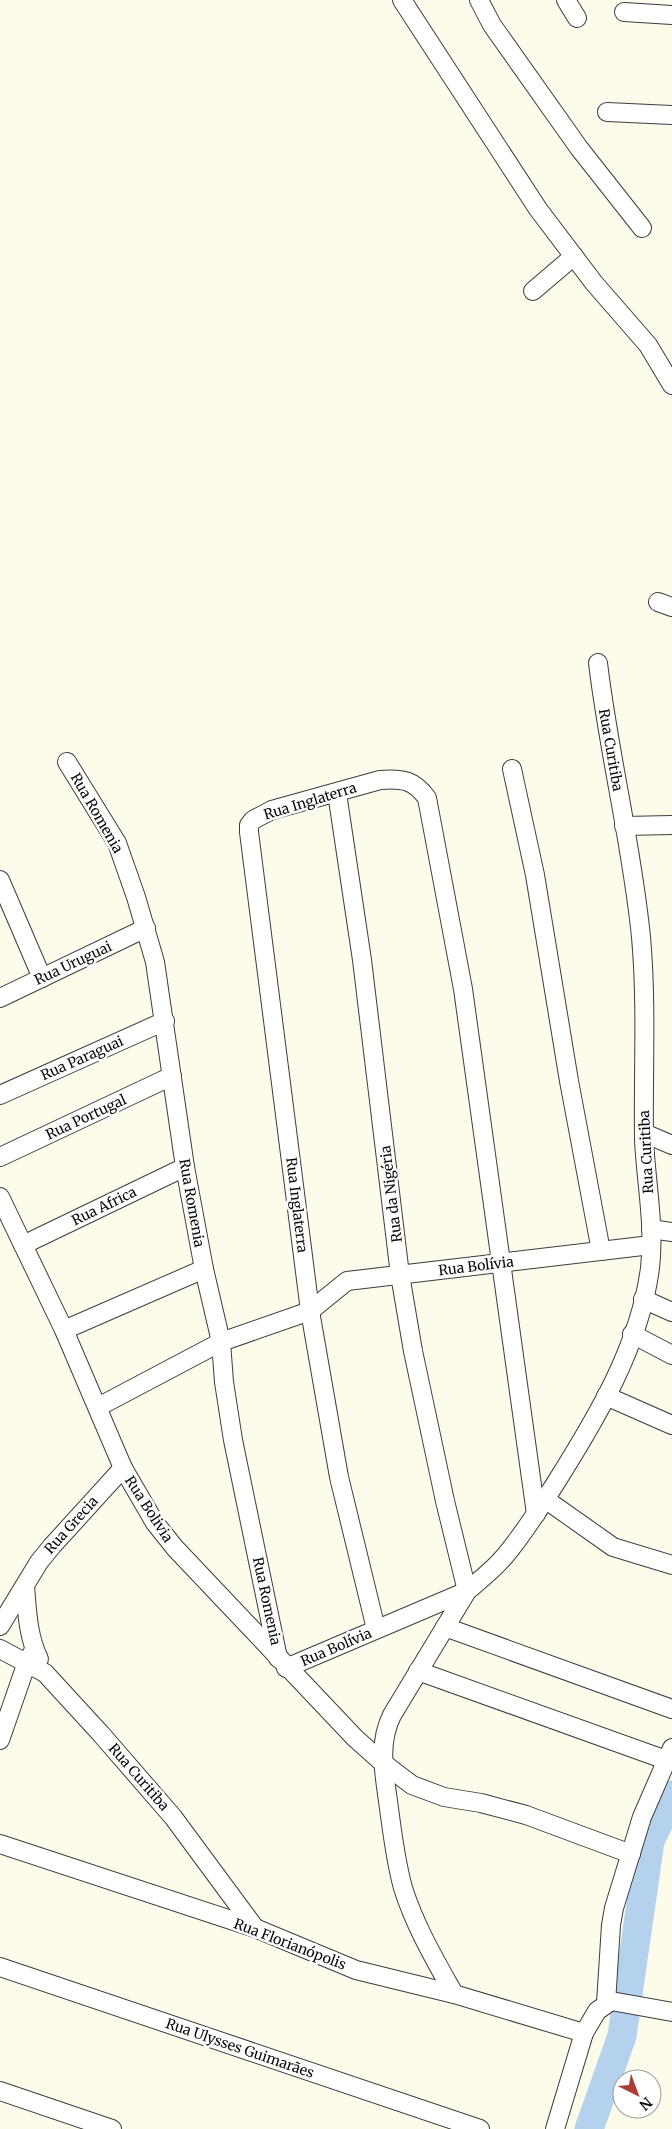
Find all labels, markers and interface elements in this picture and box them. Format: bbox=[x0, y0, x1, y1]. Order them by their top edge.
street label: Rua Curitiba bbox=[595, 707, 627, 793]
street label: Rua Romenia bbox=[67, 770, 127, 857]
street label: Rua Inglaterra bbox=[261, 778, 359, 824]
street label: Rua Uruguai bbox=[31, 937, 115, 989]
street label: Rua Paraguai bbox=[38, 1032, 127, 1084]
street label: Rua Portugal bbox=[43, 1090, 130, 1144]
street label: Rua Curitiba bbox=[635, 1109, 657, 1194]
street label: Rua da Nigéria bbox=[376, 1144, 406, 1244]
street label: Rua Inglaterra bbox=[282, 1156, 312, 1254]
street label: Rua Romenia bbox=[175, 1157, 209, 1249]
street label: Rua Africa bbox=[69, 1182, 140, 1229]
street label: Rua Bolívia bbox=[437, 1252, 515, 1280]
street label: Rua Bolivia bbox=[121, 1472, 177, 1546]
street label: Rua Grecia bbox=[40, 1492, 102, 1558]
street label: Rua Romenia bbox=[249, 1555, 285, 1647]
street label: Rua Bolívia bbox=[298, 1624, 375, 1670]
street label: Rua Curitiba bbox=[105, 1740, 173, 1815]
street label: Rua Florianópolis bbox=[231, 1914, 349, 1974]
street label: Rua Ulysses Guimarães bbox=[163, 2014, 317, 2082]
north arrow bbox=[612, 2069, 662, 2119]
text: N bbox=[636, 2093, 656, 2114]

